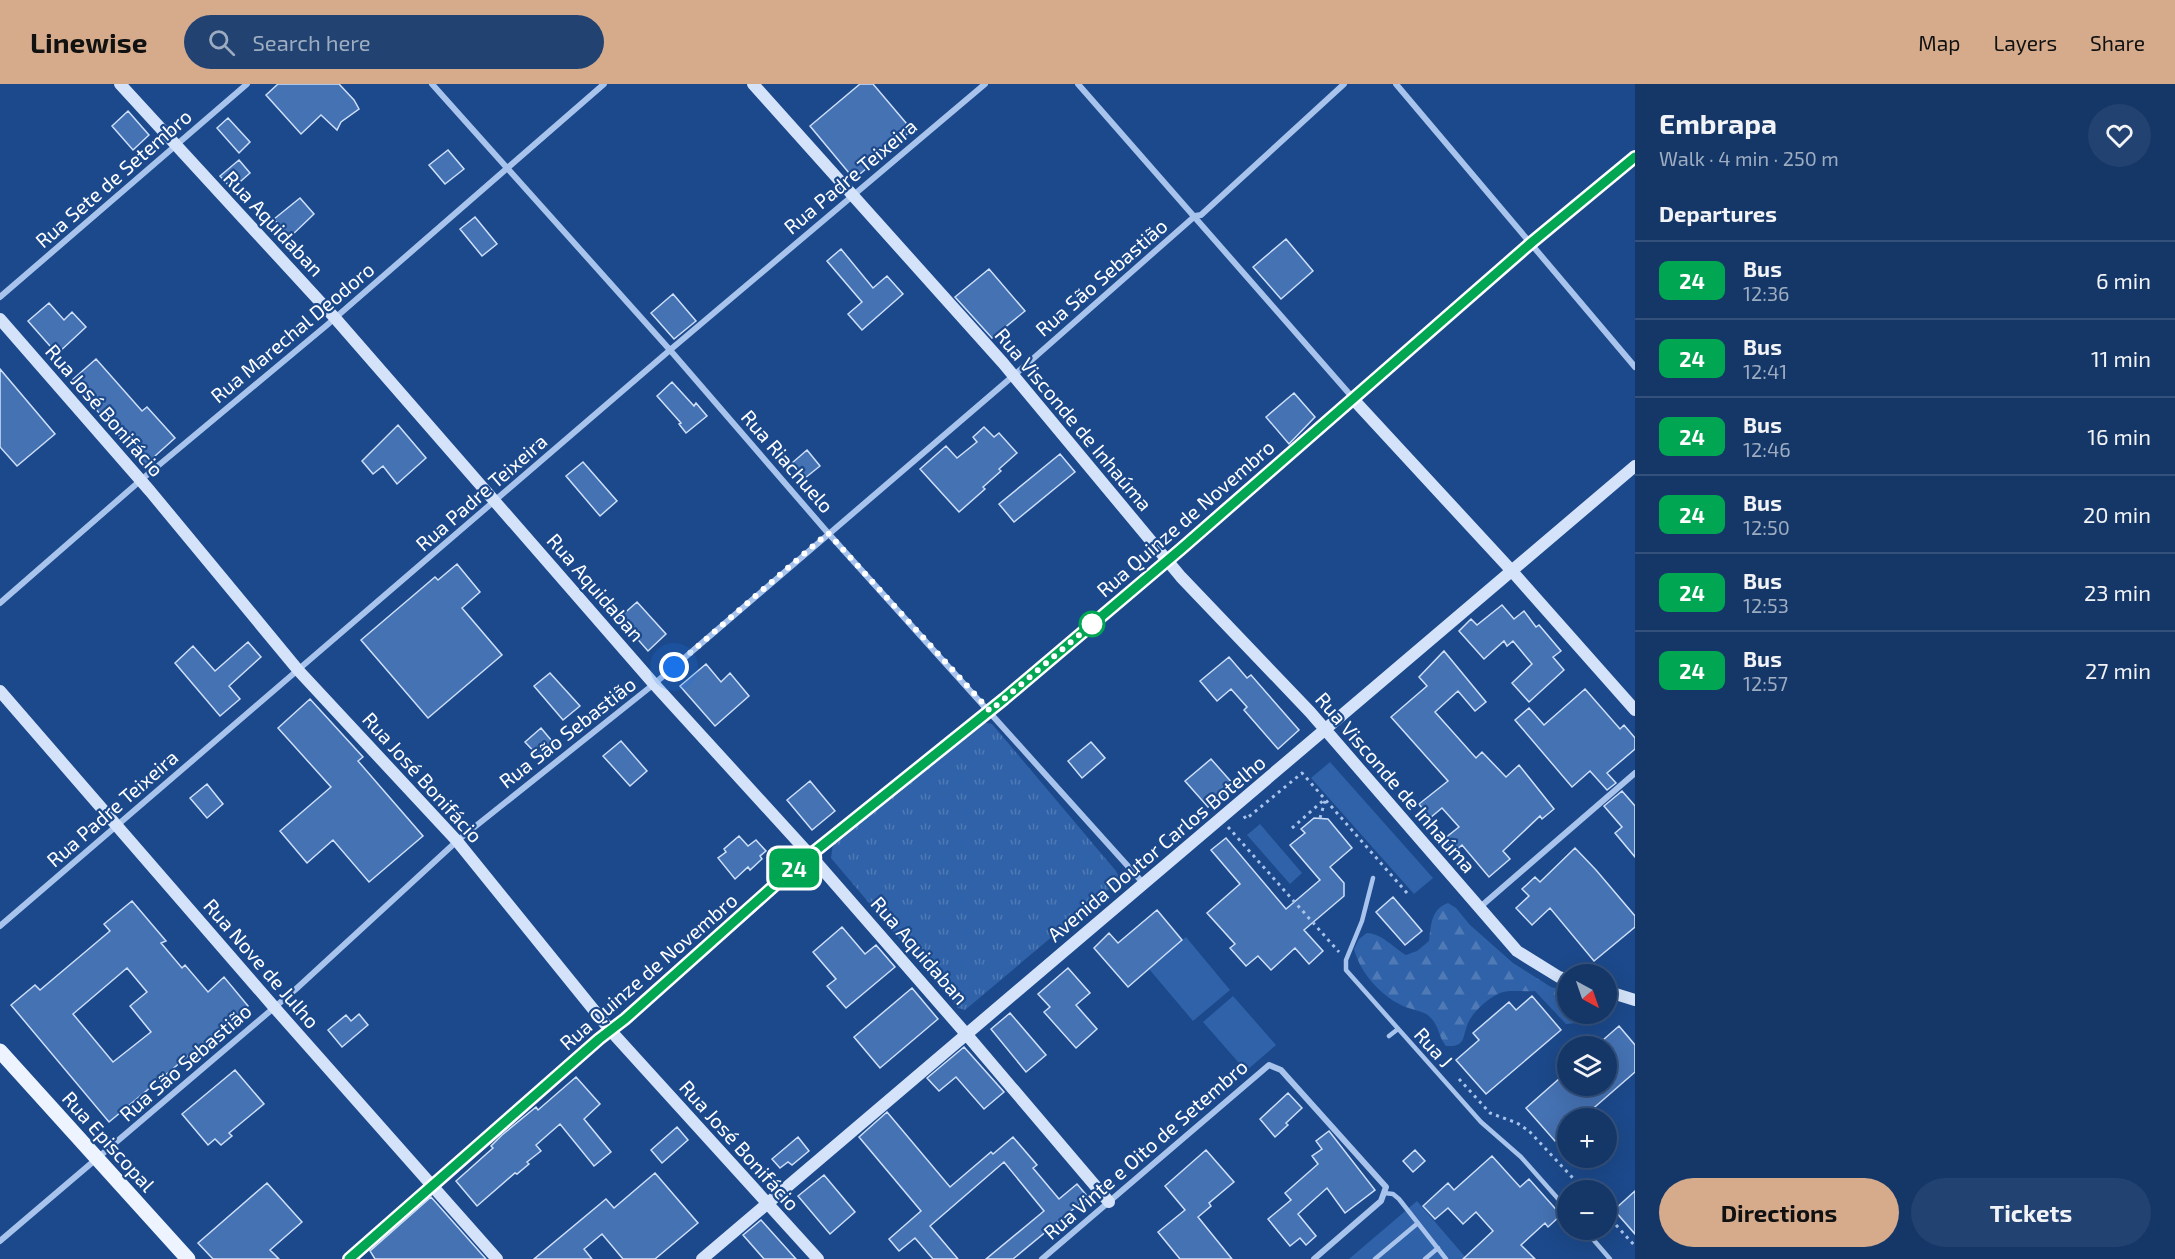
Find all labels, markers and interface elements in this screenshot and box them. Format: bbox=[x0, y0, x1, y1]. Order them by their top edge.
search box bbox=[184, 15, 604, 69]
text: Linewise bbox=[30, 25, 148, 59]
icon: search bbox=[205, 26, 238, 59]
text: Search here bbox=[253, 29, 371, 55]
text: Map bbox=[1918, 30, 1960, 55]
text: Layers bbox=[1993, 30, 2057, 55]
text: Share bbox=[2090, 30, 2145, 55]
street label: Rua Sete de Setembro bbox=[30, 104, 196, 252]
button: heart bbox=[2088, 104, 2151, 167]
text: Embrapa bbox=[1659, 106, 1777, 140]
street label: Rua Padre Teixeira bbox=[779, 113, 921, 239]
text: Walk · 4 min · 250 m bbox=[1659, 146, 1839, 170]
street label: Rua Aquidaban bbox=[219, 165, 329, 281]
text: Departures bbox=[1659, 200, 1777, 226]
street label: Rua São Sebastião bbox=[1030, 213, 1172, 341]
text: Bus bbox=[1743, 255, 1782, 281]
street label: Rua Marechal Deodoro bbox=[205, 257, 379, 407]
text: 6 min bbox=[2096, 267, 2151, 293]
text: 24 bbox=[1679, 268, 1705, 293]
text: 12:36 bbox=[1743, 281, 1789, 305]
street label: Rua Visconde de Inhaúma bbox=[990, 323, 1158, 515]
text: Bus bbox=[1743, 333, 1782, 359]
street label: Rua José Bonifácio bbox=[41, 339, 169, 481]
text: 11 min bbox=[2091, 345, 2151, 371]
text: 24 bbox=[1679, 346, 1705, 371]
text: 12:41 bbox=[1743, 359, 1787, 383]
street label: Rua Riachuelo bbox=[737, 405, 839, 517]
text: Bus bbox=[1743, 411, 1782, 437]
text: 16 min bbox=[2087, 423, 2151, 449]
text: 24 bbox=[1679, 424, 1705, 449]
street label: Rua Padre Teixeira bbox=[410, 428, 552, 556]
street label: Rua Quinze de Novembro bbox=[1091, 434, 1279, 602]
text: 12:46 bbox=[1743, 437, 1791, 461]
text: Bus bbox=[1743, 489, 1782, 515]
text: 20 min bbox=[2083, 501, 2151, 527]
text: 24 bbox=[1679, 502, 1705, 527]
text: 12:50 bbox=[1743, 515, 1790, 539]
street label: Rua Aquidaban bbox=[543, 528, 649, 646]
text: Bus bbox=[1743, 567, 1782, 593]
text: 23 min bbox=[2084, 579, 2151, 605]
text: 24 bbox=[1679, 580, 1705, 605]
text: 12:53 bbox=[1743, 593, 1789, 617]
unlabelled marker bbox=[1079, 611, 1105, 637]
text: Bus bbox=[1743, 645, 1782, 671]
your location bbox=[659, 652, 689, 682]
text: 27 min bbox=[2085, 657, 2151, 683]
text: 24 bbox=[1679, 658, 1705, 683]
street label: Rua São Sebastião bbox=[494, 671, 640, 793]
text: 12:57 bbox=[1743, 671, 1788, 695]
street label: Rua Visconde de Inhaúma bbox=[1311, 687, 1481, 877]
street label: Rua José Bonifácio bbox=[358, 707, 488, 847]
street label: Rua Padre Teixeira bbox=[41, 744, 183, 872]
street label: Avenida Doutor Carlos Botelho bbox=[1042, 750, 1270, 946]
line badge: 24 bbox=[767, 848, 821, 888]
text: 24 bbox=[781, 856, 807, 881]
street label: Rua Quinze de Novembro bbox=[554, 887, 742, 1055]
street label: Rua Aquidaban bbox=[867, 891, 973, 1009]
street label: Rua Nove de Julho bbox=[199, 893, 325, 1033]
north arrow bbox=[1557, 964, 1617, 1024]
map controls bbox=[1557, 964, 1617, 1240]
street label: Rua São Sebastião bbox=[114, 998, 256, 1126]
street label: Rua J bbox=[1410, 1022, 1458, 1072]
button: layers bbox=[1557, 1036, 1617, 1096]
street label: Rua Vinte e Oito de Setembro bbox=[1038, 1054, 1252, 1244]
street label: Rua José Bonifácio bbox=[675, 1075, 805, 1215]
street label: Rua Episcopal bbox=[58, 1086, 160, 1196]
button: + bbox=[1557, 1108, 1617, 1168]
button: Directions bbox=[1659, 1178, 1899, 1247]
button: Tickets bbox=[1911, 1178, 2151, 1247]
button: − bbox=[1557, 1180, 1617, 1240]

